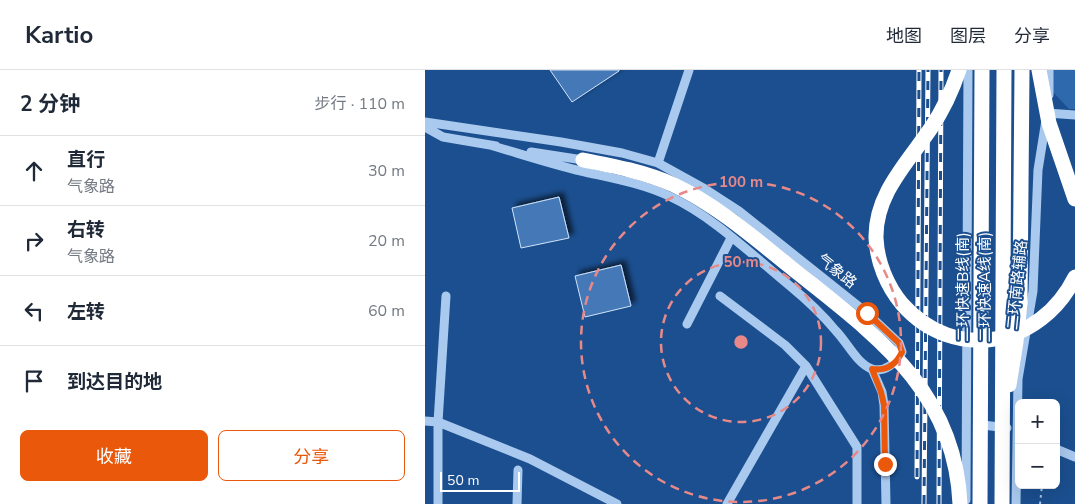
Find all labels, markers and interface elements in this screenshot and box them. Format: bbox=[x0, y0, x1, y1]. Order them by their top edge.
text: Kartio bbox=[25, 19, 93, 51]
text: 地图 bbox=[886, 24, 922, 48]
text: 图层 bbox=[950, 24, 986, 48]
text: 分享 bbox=[1014, 24, 1050, 48]
text: 2 分钟 bbox=[20, 90, 80, 118]
text: 步行 · 110 m bbox=[315, 93, 405, 115]
text: 直行 bbox=[67, 147, 105, 173]
icon: ahead bbox=[20, 157, 48, 185]
text: 30 m bbox=[368, 160, 405, 182]
text: 100 m bbox=[719, 172, 763, 192]
text: 气象路 bbox=[67, 176, 115, 198]
text: 右转 bbox=[67, 217, 105, 243]
icon: right bbox=[20, 227, 48, 255]
text: 20 m bbox=[368, 230, 405, 252]
street label: 二环快速B线(南) bbox=[953, 232, 973, 342]
street label: 二环快速A线(南) bbox=[975, 232, 995, 342]
street label: 二环南路辅路 bbox=[1002, 239, 1032, 331]
text: 气象路 bbox=[67, 246, 115, 268]
street label: 气象路 bbox=[813, 249, 861, 293]
text: 50 m bbox=[723, 252, 759, 272]
icon: left bbox=[20, 297, 48, 325]
text: 左转 bbox=[67, 299, 105, 325]
text: 60 m bbox=[368, 300, 405, 322]
route start bbox=[856, 302, 879, 325]
centre of rings bbox=[732, 333, 750, 351]
icon: arrive bbox=[20, 367, 48, 395]
text: 到达目的地 bbox=[67, 369, 162, 395]
map controls bbox=[1015, 399, 1060, 489]
button: + bbox=[1015, 399, 1060, 444]
button: 收藏 bbox=[20, 430, 208, 481]
button: 分享 bbox=[218, 430, 405, 481]
button: − bbox=[1015, 444, 1060, 489]
route end bbox=[874, 453, 897, 476]
scale bar bbox=[440, 469, 520, 492]
text: 50 m bbox=[447, 471, 479, 490]

